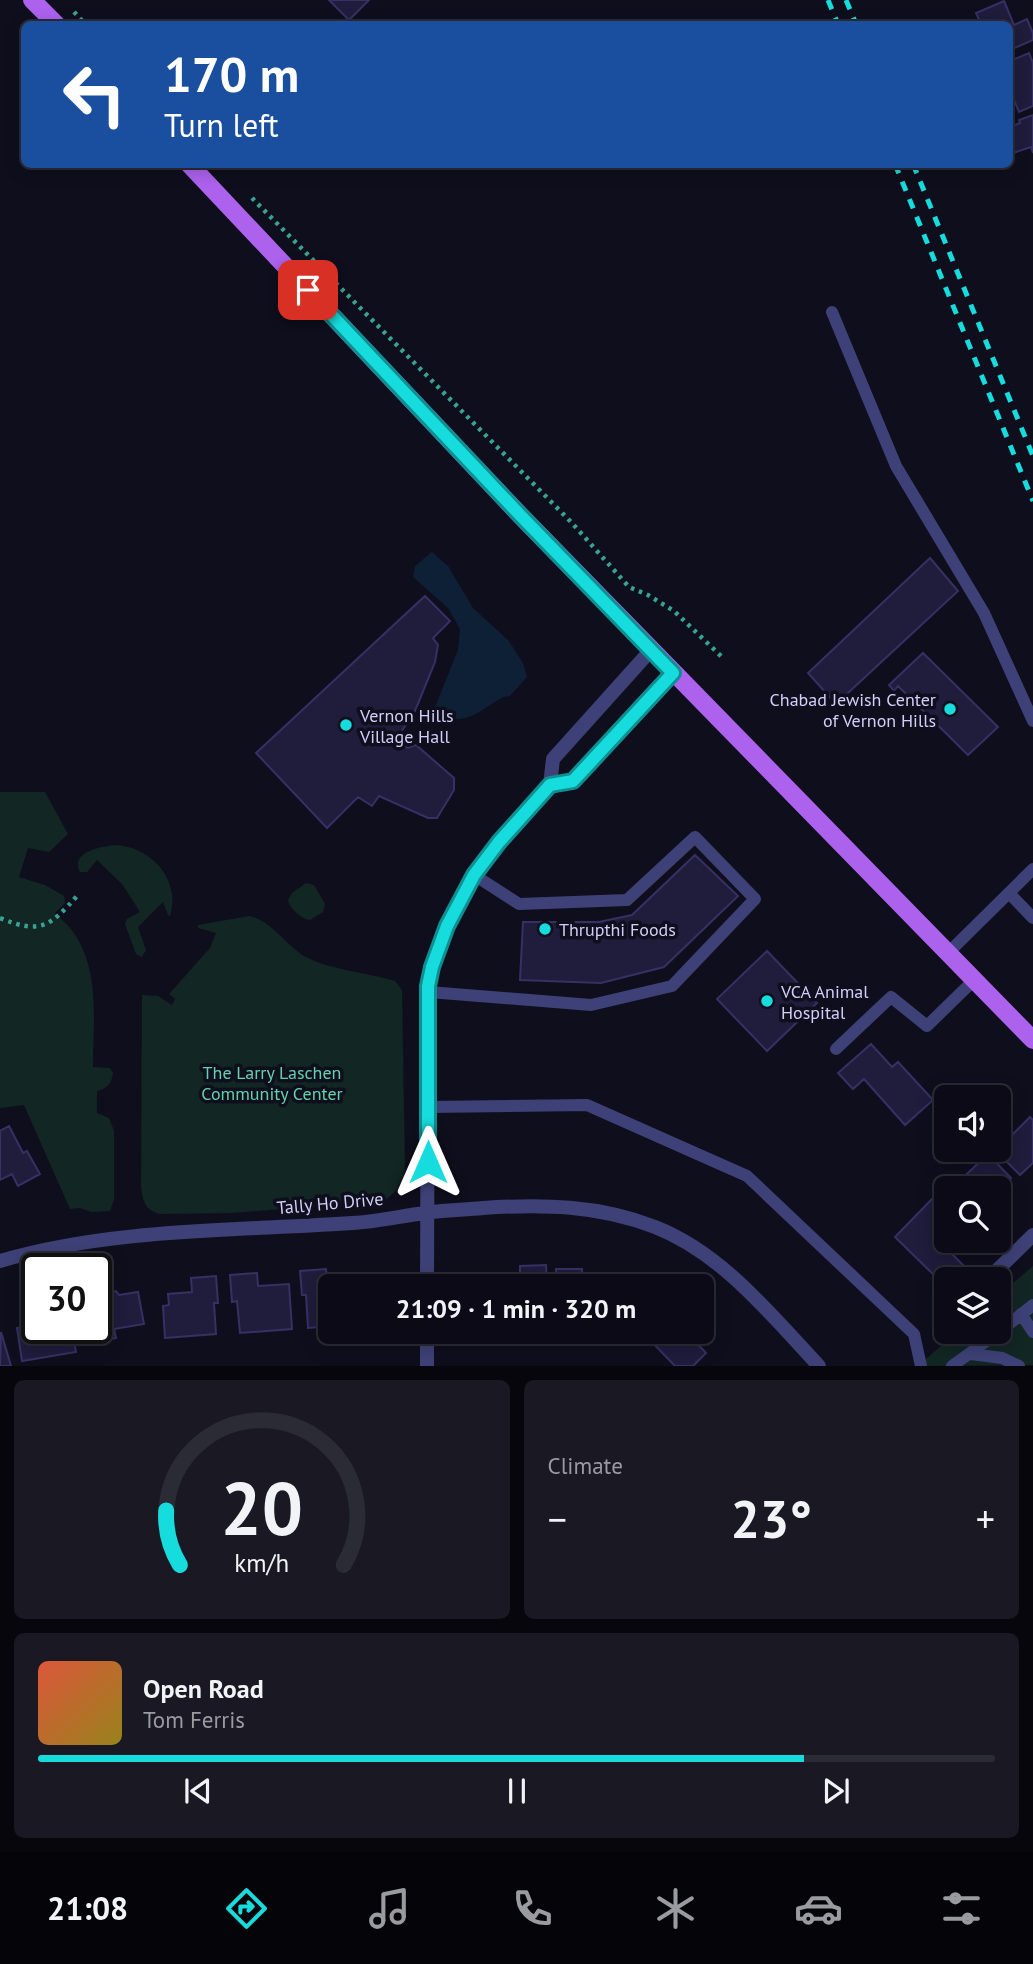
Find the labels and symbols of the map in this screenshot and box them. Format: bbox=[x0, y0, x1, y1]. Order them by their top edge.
pin bbox=[278, 260, 338, 320]
place label: Chabad Jewish Center of Vernon Hills bbox=[770, 688, 936, 732]
marker: Chabad Jewish Center of Vernon Hills bbox=[942, 701, 958, 717]
place label: Vernon Hills Village Hall bbox=[359, 704, 454, 748]
marker: Vernon Hills Village Hall bbox=[338, 717, 354, 733]
place label: Thrupthi Foods bbox=[559, 918, 676, 941]
marker: Thrupthi Foods bbox=[537, 921, 553, 937]
place label: VCA Animal Hospital bbox=[780, 980, 869, 1024]
marker: VCA Animal Hospital bbox=[759, 993, 775, 1009]
park label: The Larry Laschen Community Center bbox=[201, 1061, 343, 1105]
position arrow bbox=[391, 1125, 465, 1199]
street label: Tally Ho Drive bbox=[276, 1187, 384, 1219]
speed limit sign: 30 bbox=[21, 1253, 112, 1344]

